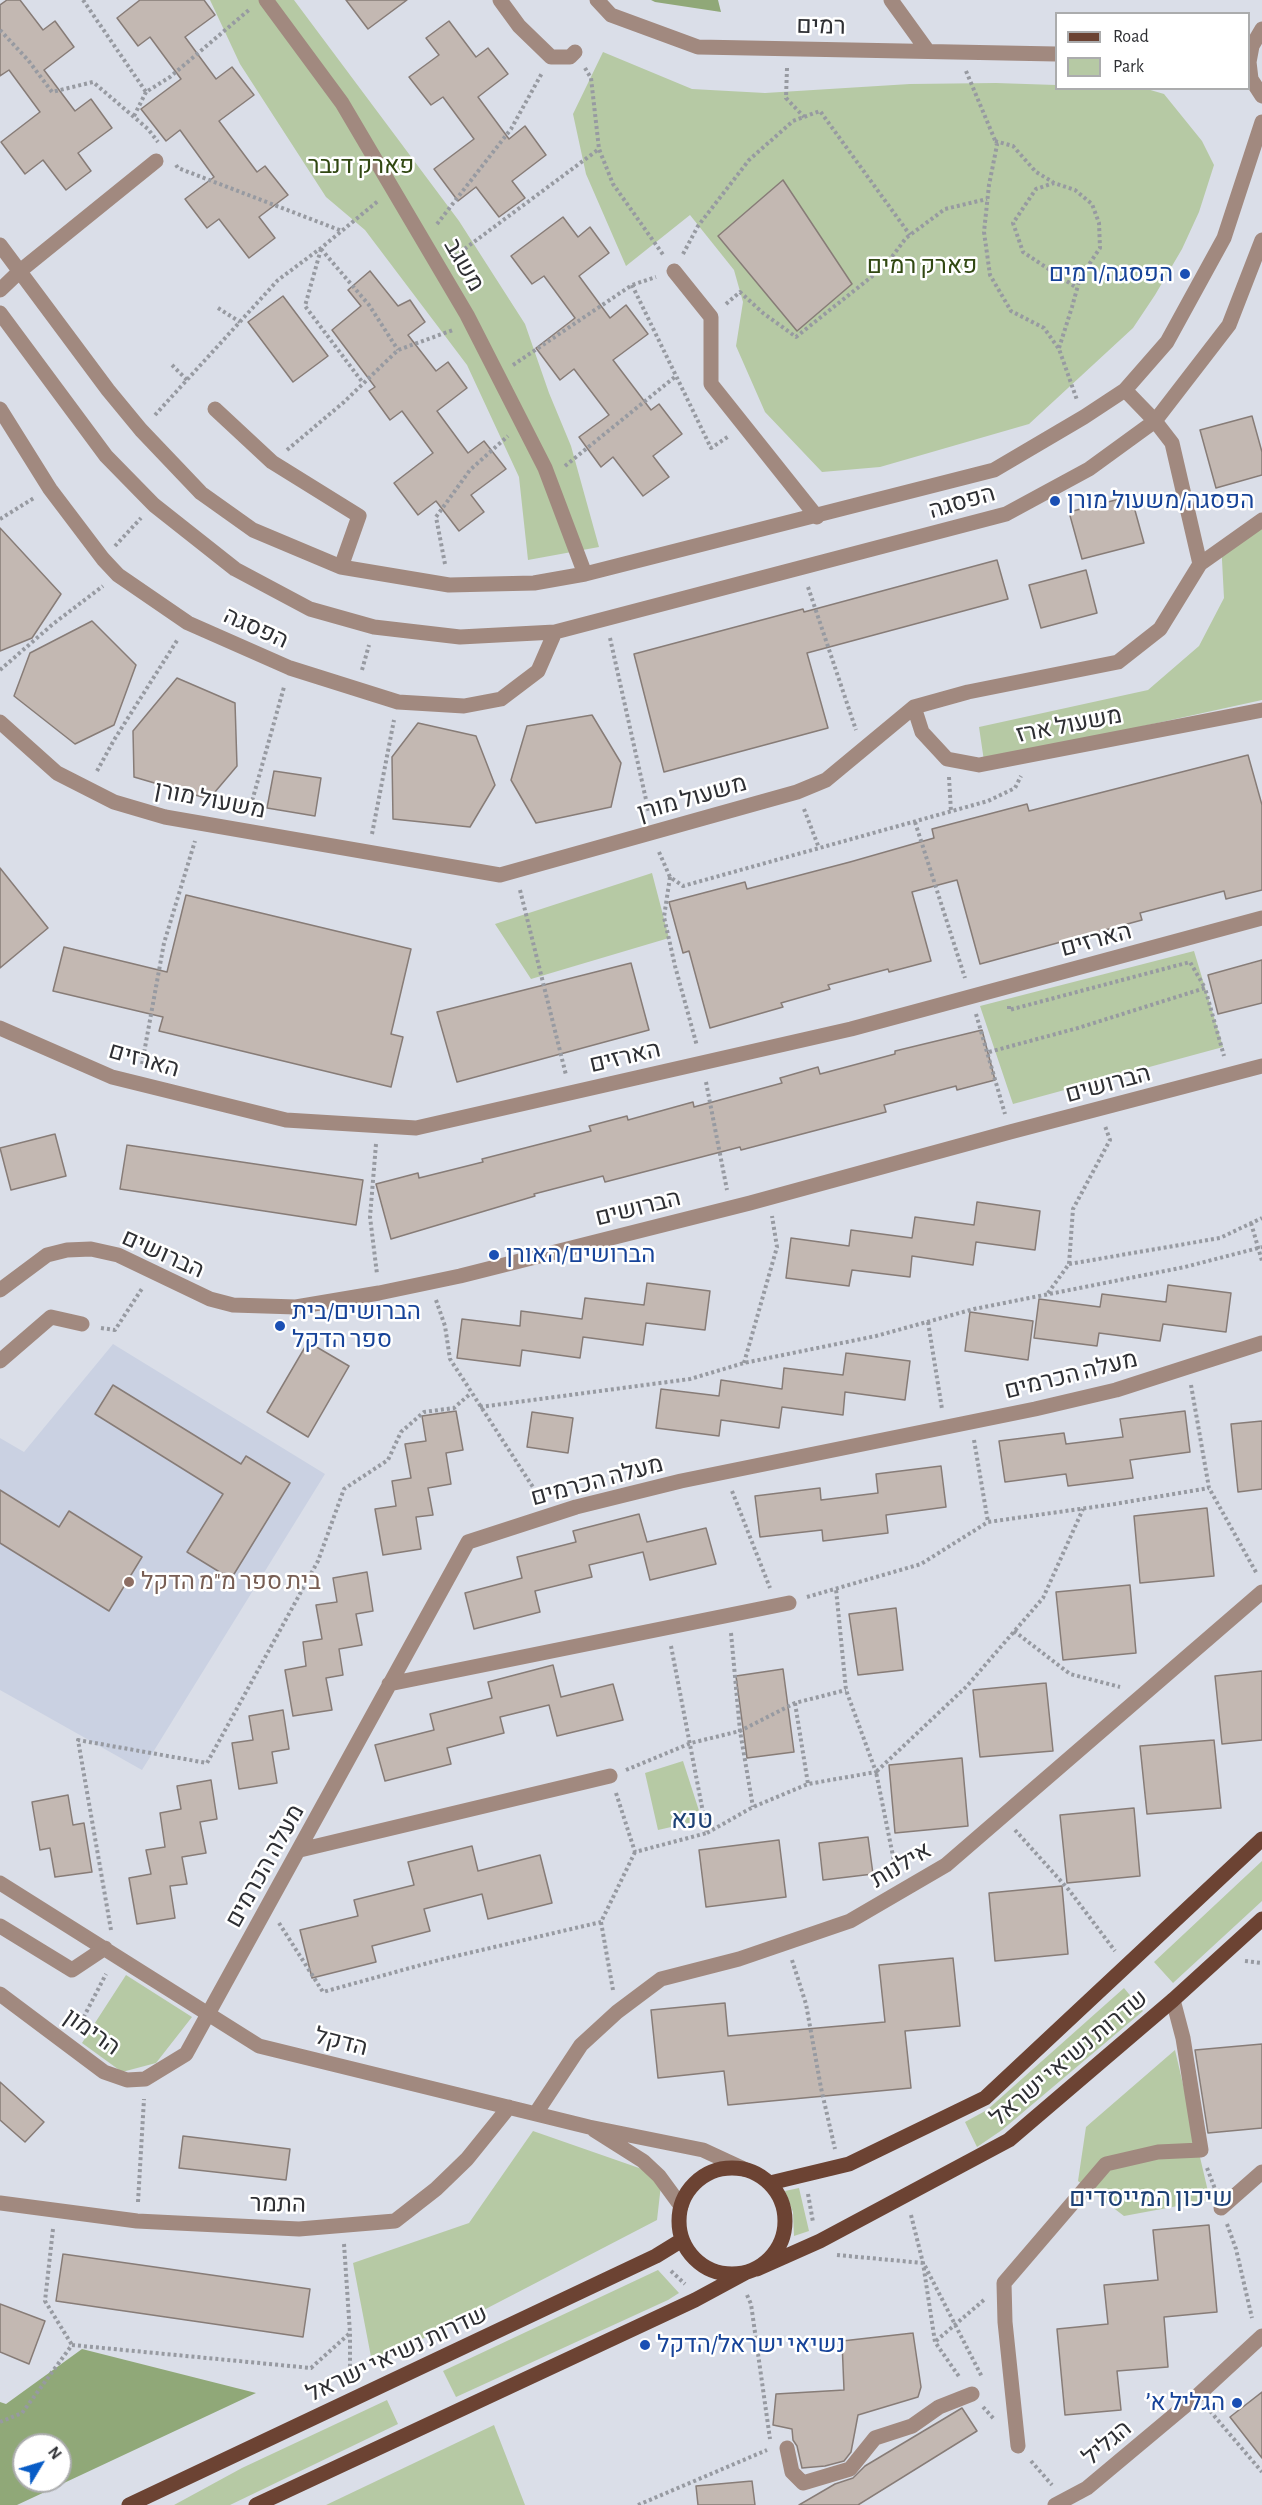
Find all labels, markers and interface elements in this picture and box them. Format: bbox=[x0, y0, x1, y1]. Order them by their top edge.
street label: רמים bbox=[796, 11, 846, 41]
legend bbox=[1055, 12, 1250, 90]
text: Road bbox=[1113, 28, 1149, 46]
text: Park bbox=[1113, 58, 1144, 76]
park label: פארק דנבר bbox=[308, 152, 414, 180]
street label: משגב bbox=[437, 233, 491, 297]
park label: פארק רמים bbox=[867, 252, 977, 280]
place label: הפסגה/רמים bbox=[1049, 260, 1173, 288]
marker: הפסגה/רמים bbox=[1178, 267, 1192, 281]
street label: הפסגה bbox=[925, 479, 999, 525]
place label: הפסגה/משעול מורן bbox=[1067, 487, 1254, 515]
marker: הפסגה/משעול מורן bbox=[1048, 494, 1062, 508]
street label: הפסגה bbox=[219, 601, 293, 655]
street label: משעול ארז bbox=[1014, 701, 1124, 749]
street label: משעול מורן bbox=[634, 769, 750, 827]
street label: משעול מורן bbox=[152, 775, 268, 825]
street label: הארזים bbox=[1057, 917, 1135, 963]
street label: הארזים bbox=[587, 1035, 663, 1079]
street label: הארזים bbox=[105, 1036, 183, 1084]
street label: הברושים bbox=[1062, 1059, 1154, 1109]
street label: הברושים bbox=[592, 1183, 684, 1233]
street label: הברושים bbox=[117, 1223, 209, 1285]
place label: הברושים/האורן bbox=[506, 1241, 655, 1269]
marker: הברושים/האורן bbox=[487, 1248, 501, 1262]
place label: הברושים/בית ספר הדקל bbox=[292, 1298, 421, 1354]
marker: הברושים/בית ספר הדקל bbox=[273, 1319, 287, 1333]
street label: מעלה הכרמים bbox=[1002, 1345, 1140, 1405]
street label: מעלה הכרמים bbox=[528, 1449, 666, 1513]
place label: בית ספר מ"מ הדקל bbox=[141, 1568, 321, 1596]
marker: בית ספר מ"מ הדקל bbox=[122, 1575, 136, 1589]
street label: מעלה הכרמים bbox=[219, 1800, 311, 1932]
district label: טנא bbox=[671, 1804, 713, 1836]
street label: אילנות bbox=[865, 1836, 937, 1894]
street label: שדרות נשיאי ישראל bbox=[984, 1984, 1154, 2132]
street label: הרימון bbox=[58, 2002, 126, 2062]
street label: הדקל bbox=[311, 2022, 371, 2062]
district label: שיכון המייסדים bbox=[1069, 2182, 1233, 2214]
street label: התמר bbox=[250, 2189, 306, 2219]
street label: שדרות נשיאי ישראל bbox=[302, 2299, 492, 2409]
place label: נשיאי ישראל/הדקל bbox=[657, 2331, 845, 2359]
marker: נשיאי ישראל/הדקל bbox=[638, 2338, 652, 2352]
place label: הגליל א׳ bbox=[1146, 2389, 1225, 2417]
marker: הגליל א׳ bbox=[1230, 2396, 1244, 2410]
street label: הגליל bbox=[1077, 2414, 1137, 2472]
north arrow bbox=[12, 2433, 72, 2493]
text: N bbox=[45, 2444, 64, 2462]

